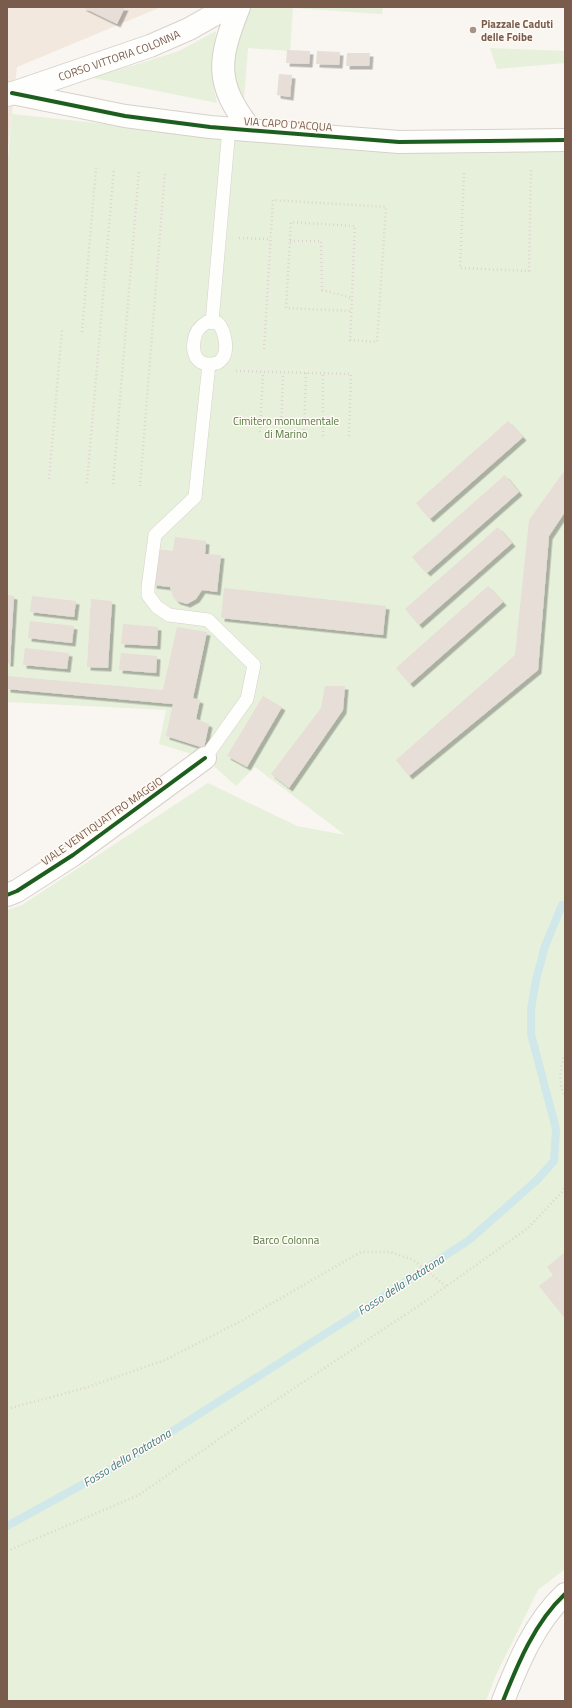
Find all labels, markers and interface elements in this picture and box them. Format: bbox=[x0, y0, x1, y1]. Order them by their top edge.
place label: Piazzale Caduti delle Foibe bbox=[481, 16, 553, 45]
marker: Piazzale Caduti delle Foibe bbox=[468, 25, 478, 35]
street label: CORSO VITTORIA COLONNA bbox=[56, 26, 183, 85]
street label: VIA CAPO D'ACQUA bbox=[243, 113, 333, 135]
park label: Cimitero monumentale di Marino bbox=[233, 413, 340, 442]
street label: VIALE VENTIQUATTRO MAGGIO bbox=[38, 773, 166, 869]
park label: Barco Colonna bbox=[253, 1232, 320, 1248]
water label: Fosso della Patatona bbox=[354, 1249, 449, 1320]
water label: Fosso della Patatona bbox=[79, 1423, 175, 1491]

